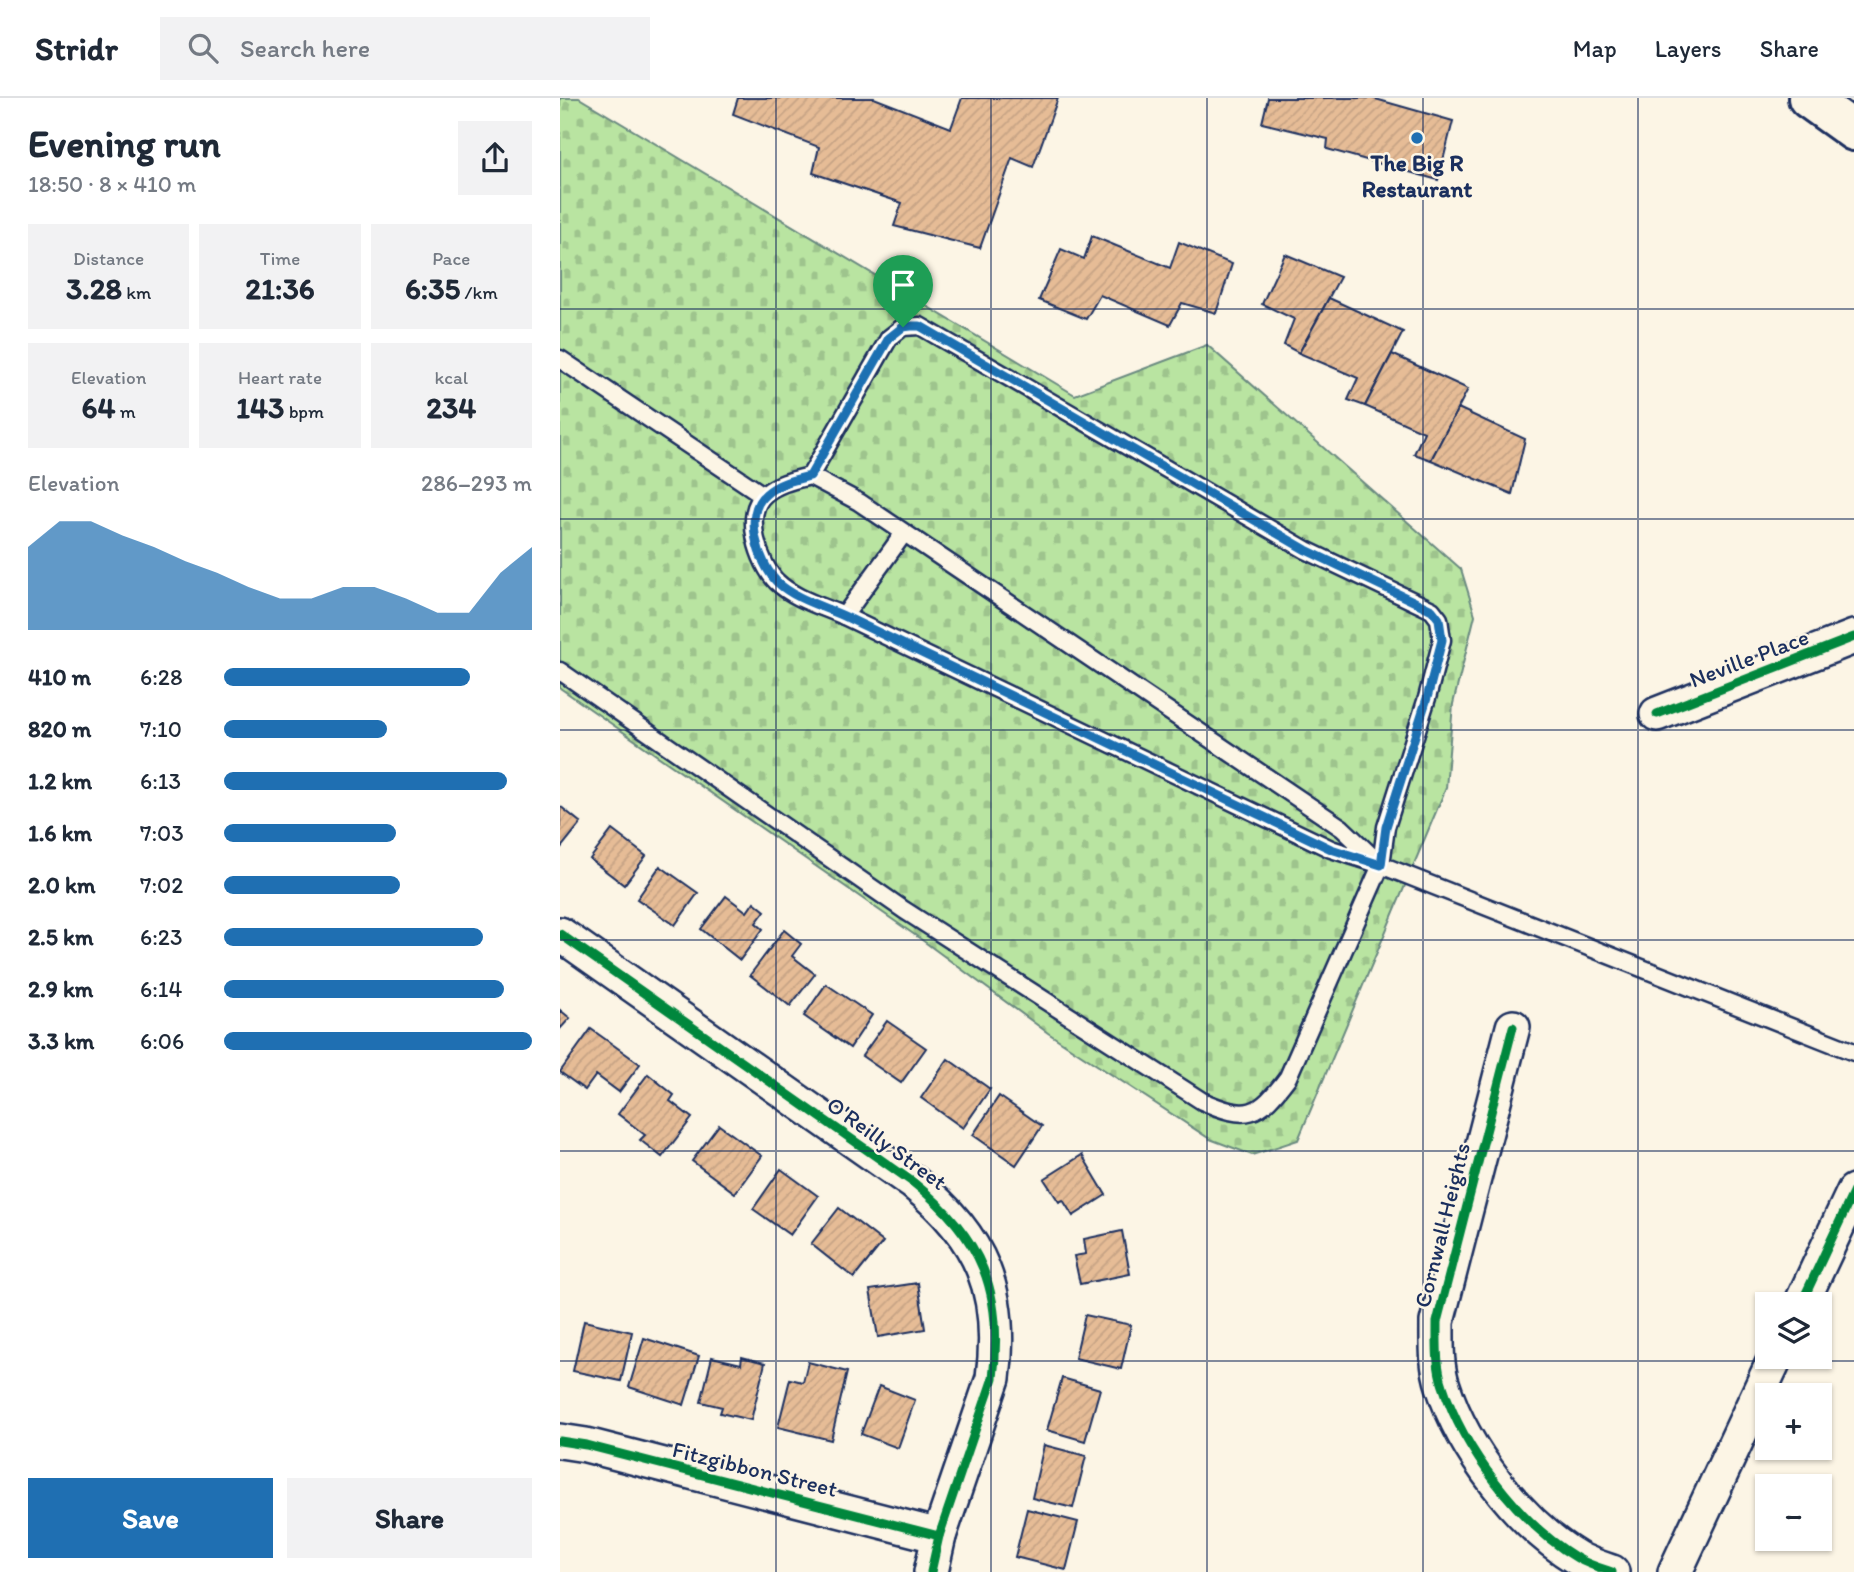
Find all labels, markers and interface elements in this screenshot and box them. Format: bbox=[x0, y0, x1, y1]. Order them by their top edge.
search box bbox=[160, 17, 650, 80]
text: Stridr bbox=[35, 29, 118, 68]
icon: search bbox=[184, 29, 222, 67]
text: Search here bbox=[240, 32, 370, 64]
text: Map bbox=[1573, 34, 1617, 63]
text: Layers bbox=[1655, 34, 1722, 63]
text: Share bbox=[1760, 34, 1819, 63]
text: Evening run bbox=[28, 121, 221, 167]
button: share bbox=[458, 121, 532, 195]
marker: The Big R Restaurant bbox=[1409, 130, 1425, 146]
place label: The Big R Restaurant bbox=[1362, 149, 1473, 203]
text: 18:50 · 8 × 410 m bbox=[28, 170, 196, 198]
text: Distance bbox=[73, 247, 144, 270]
text: Time bbox=[260, 247, 300, 270]
text: Pace bbox=[432, 247, 470, 270]
pin bbox=[873, 255, 933, 327]
icon: arrive bbox=[884, 266, 922, 304]
text: 3.28 bbox=[66, 270, 122, 307]
text: 21:36 bbox=[245, 270, 315, 307]
text: 6:35 bbox=[405, 270, 460, 307]
text: km bbox=[122, 281, 151, 304]
text: /km bbox=[460, 281, 498, 304]
text: Elevation bbox=[71, 366, 146, 389]
text: Heart rate bbox=[238, 366, 322, 389]
text: kcal bbox=[434, 366, 468, 389]
text: 64 bbox=[82, 389, 115, 426]
text: 143 bbox=[236, 389, 284, 426]
text: 234 bbox=[426, 389, 476, 426]
text: m bbox=[115, 400, 136, 423]
text: bpm bbox=[284, 400, 324, 423]
text: Elevation bbox=[28, 469, 119, 497]
text: 286–293 m bbox=[421, 469, 532, 497]
street label: Neville Place bbox=[1685, 622, 1813, 694]
text: 410 m bbox=[28, 663, 91, 691]
text: 6:28 bbox=[140, 663, 183, 691]
text: 820 m bbox=[28, 715, 91, 743]
text: 7:10 bbox=[140, 715, 182, 743]
text: 1.2 km bbox=[28, 767, 92, 795]
text: 6:13 bbox=[140, 767, 181, 795]
text: 1.6 km bbox=[28, 819, 92, 847]
text: 7:03 bbox=[140, 819, 184, 847]
text: 2.0 km bbox=[28, 871, 96, 899]
text: 7:02 bbox=[140, 871, 183, 899]
text: 2.5 km bbox=[28, 923, 93, 951]
text: 6:23 bbox=[140, 923, 182, 951]
text: 2.9 km bbox=[28, 975, 93, 1003]
text: 6:14 bbox=[140, 975, 182, 1003]
text: 3.3 km bbox=[28, 1027, 94, 1055]
text: 6:06 bbox=[140, 1027, 184, 1055]
street label: O'Reilly Street bbox=[822, 1090, 953, 1196]
street label: Cornwall Heights bbox=[1408, 1140, 1476, 1310]
map controls bbox=[1755, 1292, 1832, 1551]
button: layers bbox=[1755, 1292, 1832, 1369]
button: + bbox=[1755, 1383, 1832, 1460]
street label: Fitzgibbon Street bbox=[670, 1435, 841, 1503]
button: − bbox=[1755, 1474, 1832, 1551]
button: Save bbox=[28, 1478, 273, 1558]
button: Share bbox=[287, 1478, 532, 1558]

